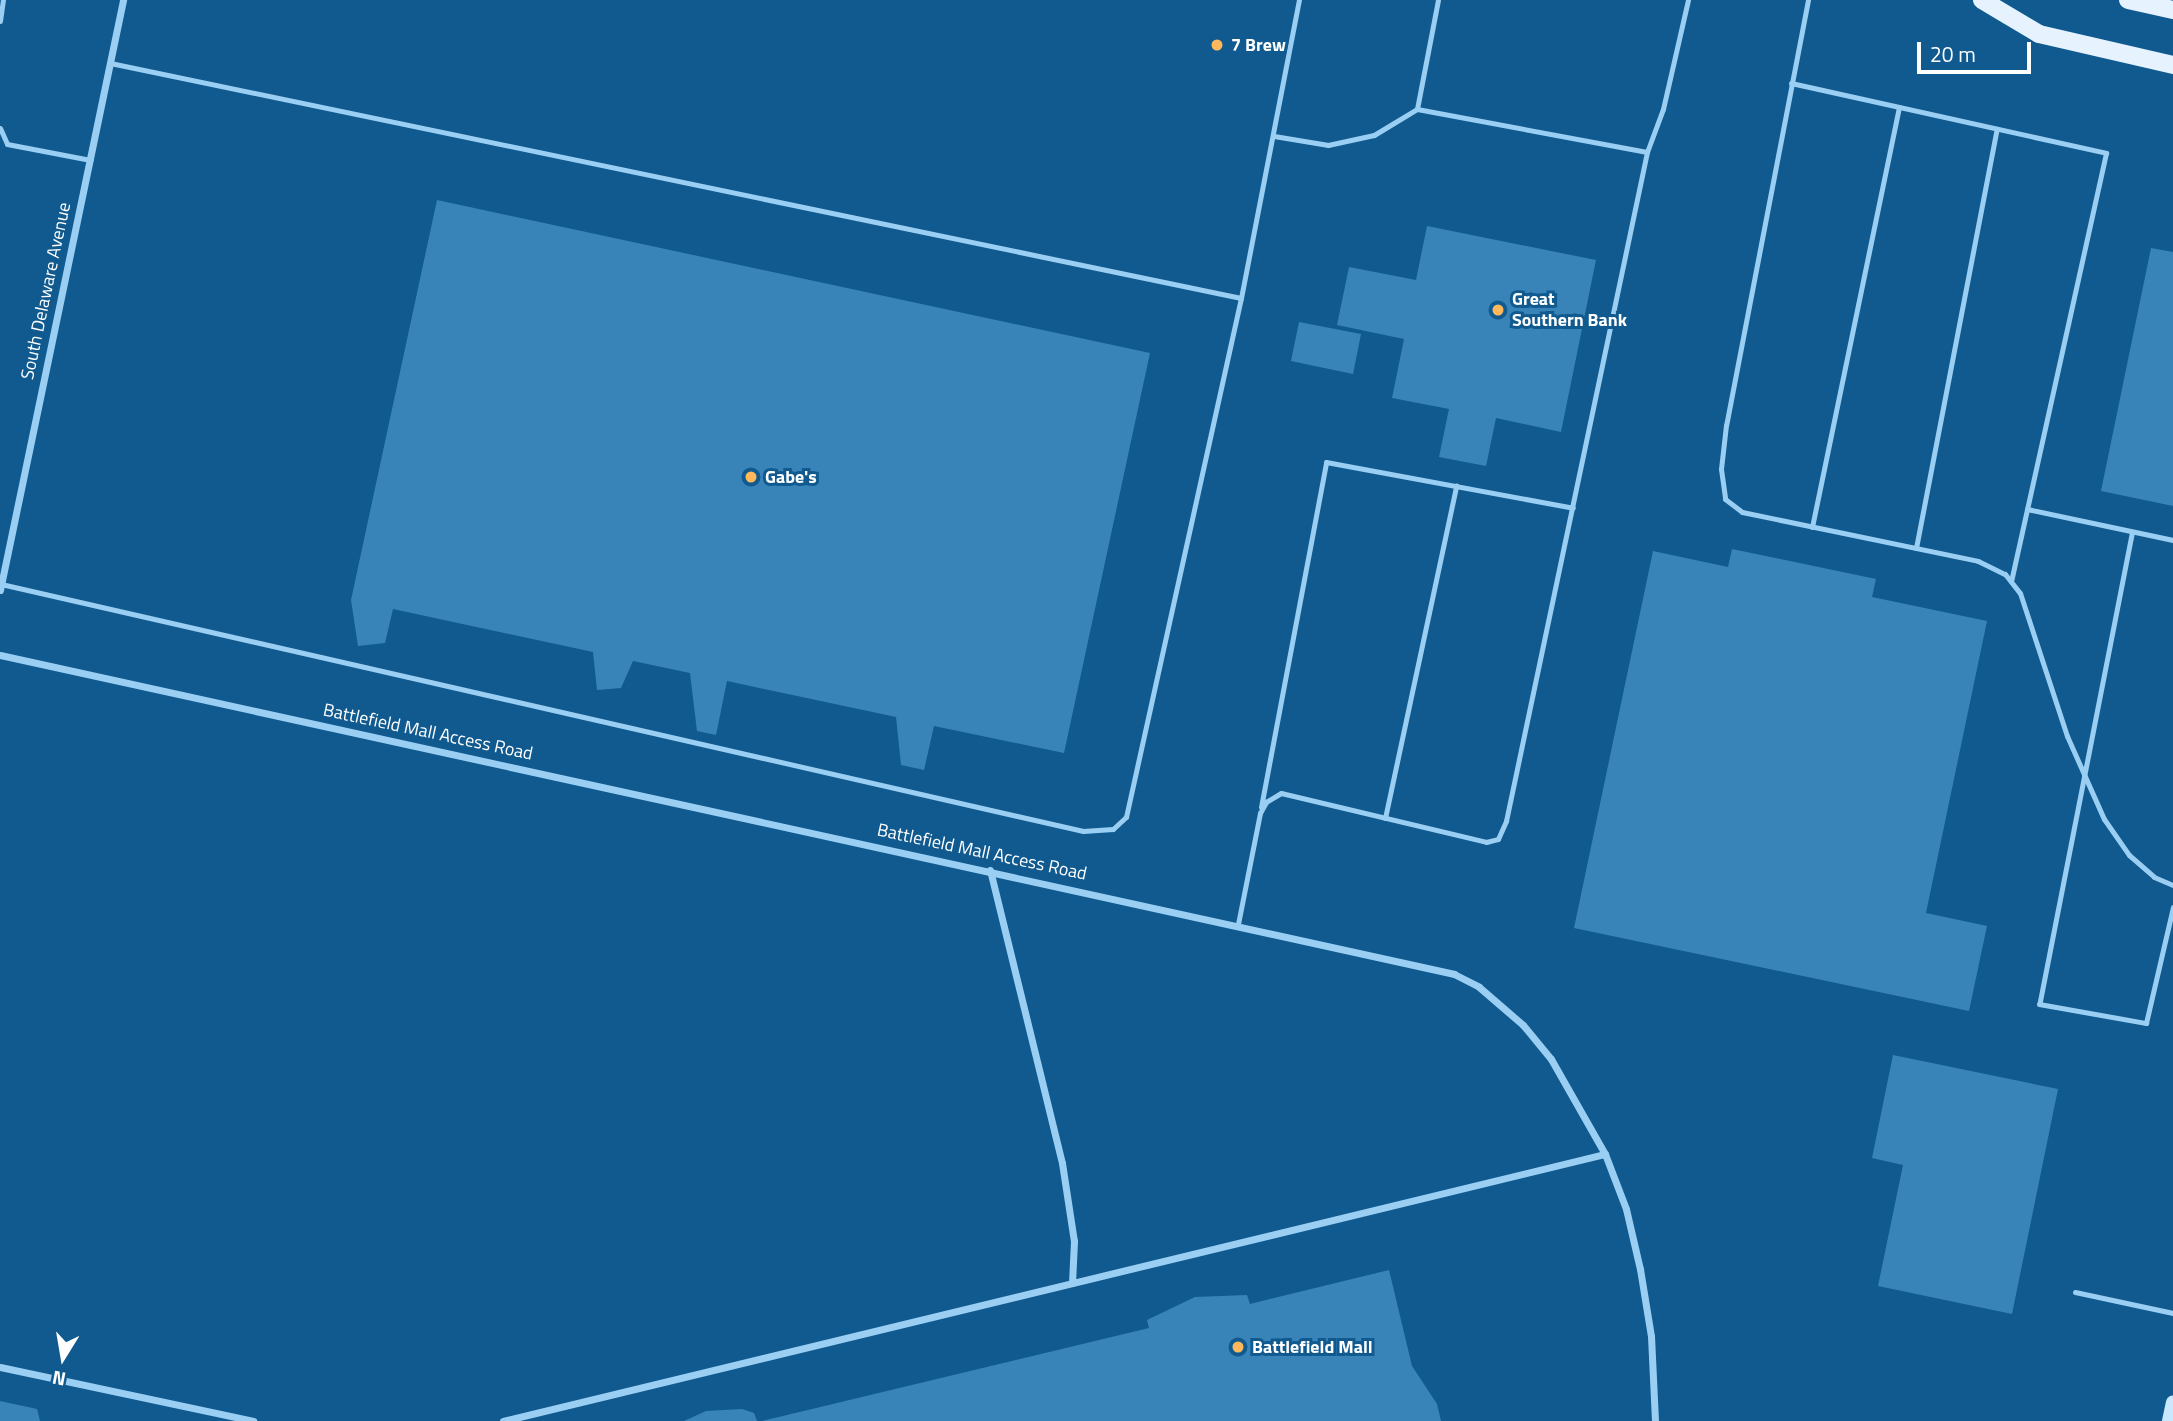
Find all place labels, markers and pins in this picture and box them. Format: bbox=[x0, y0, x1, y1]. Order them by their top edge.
place label: 7 Brew bbox=[1231, 34, 1286, 56]
marker: 7 Brew bbox=[1209, 37, 1225, 53]
place label: Great Southern Bank bbox=[1512, 289, 1627, 332]
marker: Great Southern Bank bbox=[1490, 302, 1506, 318]
place label: Gabe's bbox=[765, 466, 817, 488]
marker: Gabe's bbox=[743, 469, 759, 485]
place label: Battlefield Mall bbox=[1252, 1336, 1373, 1358]
marker: Battlefield Mall bbox=[1230, 1339, 1246, 1355]

